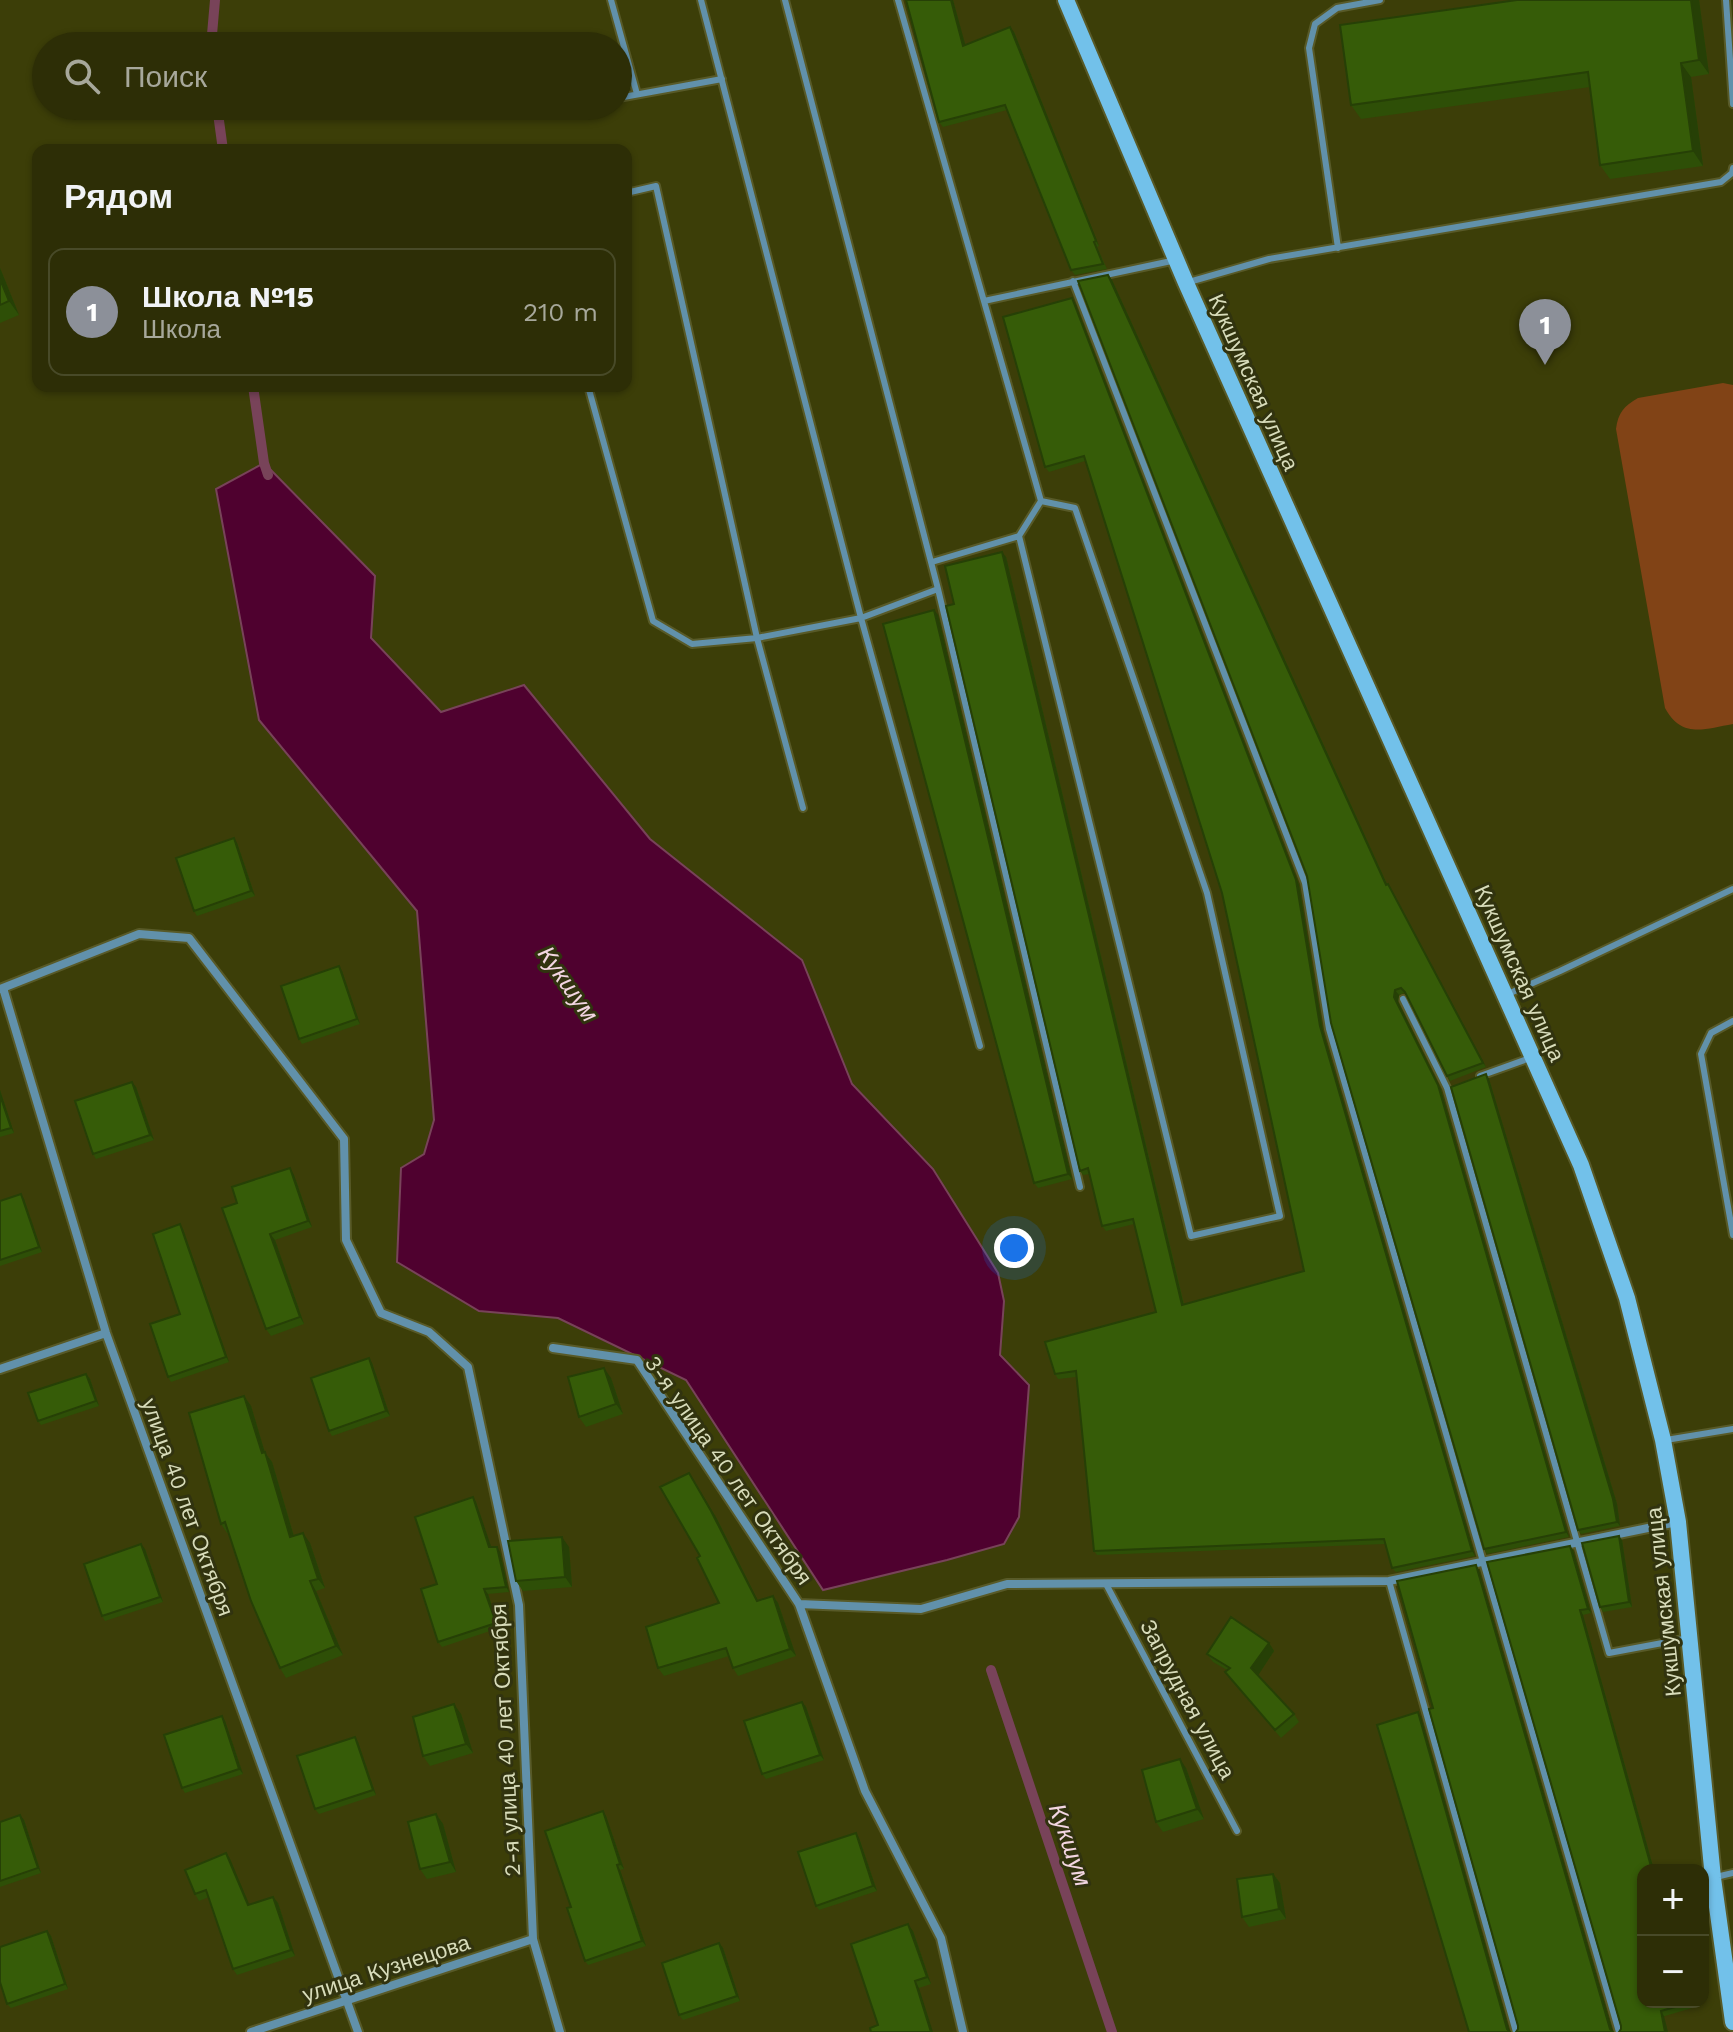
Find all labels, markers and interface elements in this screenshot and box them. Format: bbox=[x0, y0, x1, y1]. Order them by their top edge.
search box bbox=[32, 32, 632, 120]
icon: search bbox=[60, 54, 104, 98]
text: Поиск bbox=[124, 59, 207, 94]
text: Рядом bbox=[64, 176, 173, 216]
text: Школа №15 bbox=[142, 279, 314, 314]
street label: Кукшумская улица bbox=[1203, 290, 1304, 475]
text: 1 bbox=[86, 297, 98, 327]
text: 210 m bbox=[523, 297, 598, 327]
pin: 1 bbox=[1519, 299, 1571, 365]
text: Школа bbox=[142, 314, 221, 344]
street label: Кукшумская улица bbox=[1469, 881, 1570, 1066]
water label: Кукшум bbox=[532, 941, 604, 1027]
your location bbox=[994, 1228, 1034, 1268]
street label: 3-я улица 40 лет Октября bbox=[640, 1351, 817, 1589]
street label: улица 40 лет Октября bbox=[136, 1395, 239, 1620]
street label: Кукшумская улица bbox=[1641, 1505, 1686, 1698]
street label: 2-я улица 40 лет Октября bbox=[486, 1603, 525, 1877]
street label: Запрудная улица bbox=[1135, 1615, 1240, 1784]
water label: Кукшум bbox=[1043, 1800, 1097, 1890]
map controls bbox=[1637, 1864, 1709, 2008]
button: + bbox=[1637, 1864, 1709, 1936]
street label: улица Кузнецова bbox=[299, 1929, 474, 2007]
button: − bbox=[1637, 1936, 1709, 2008]

